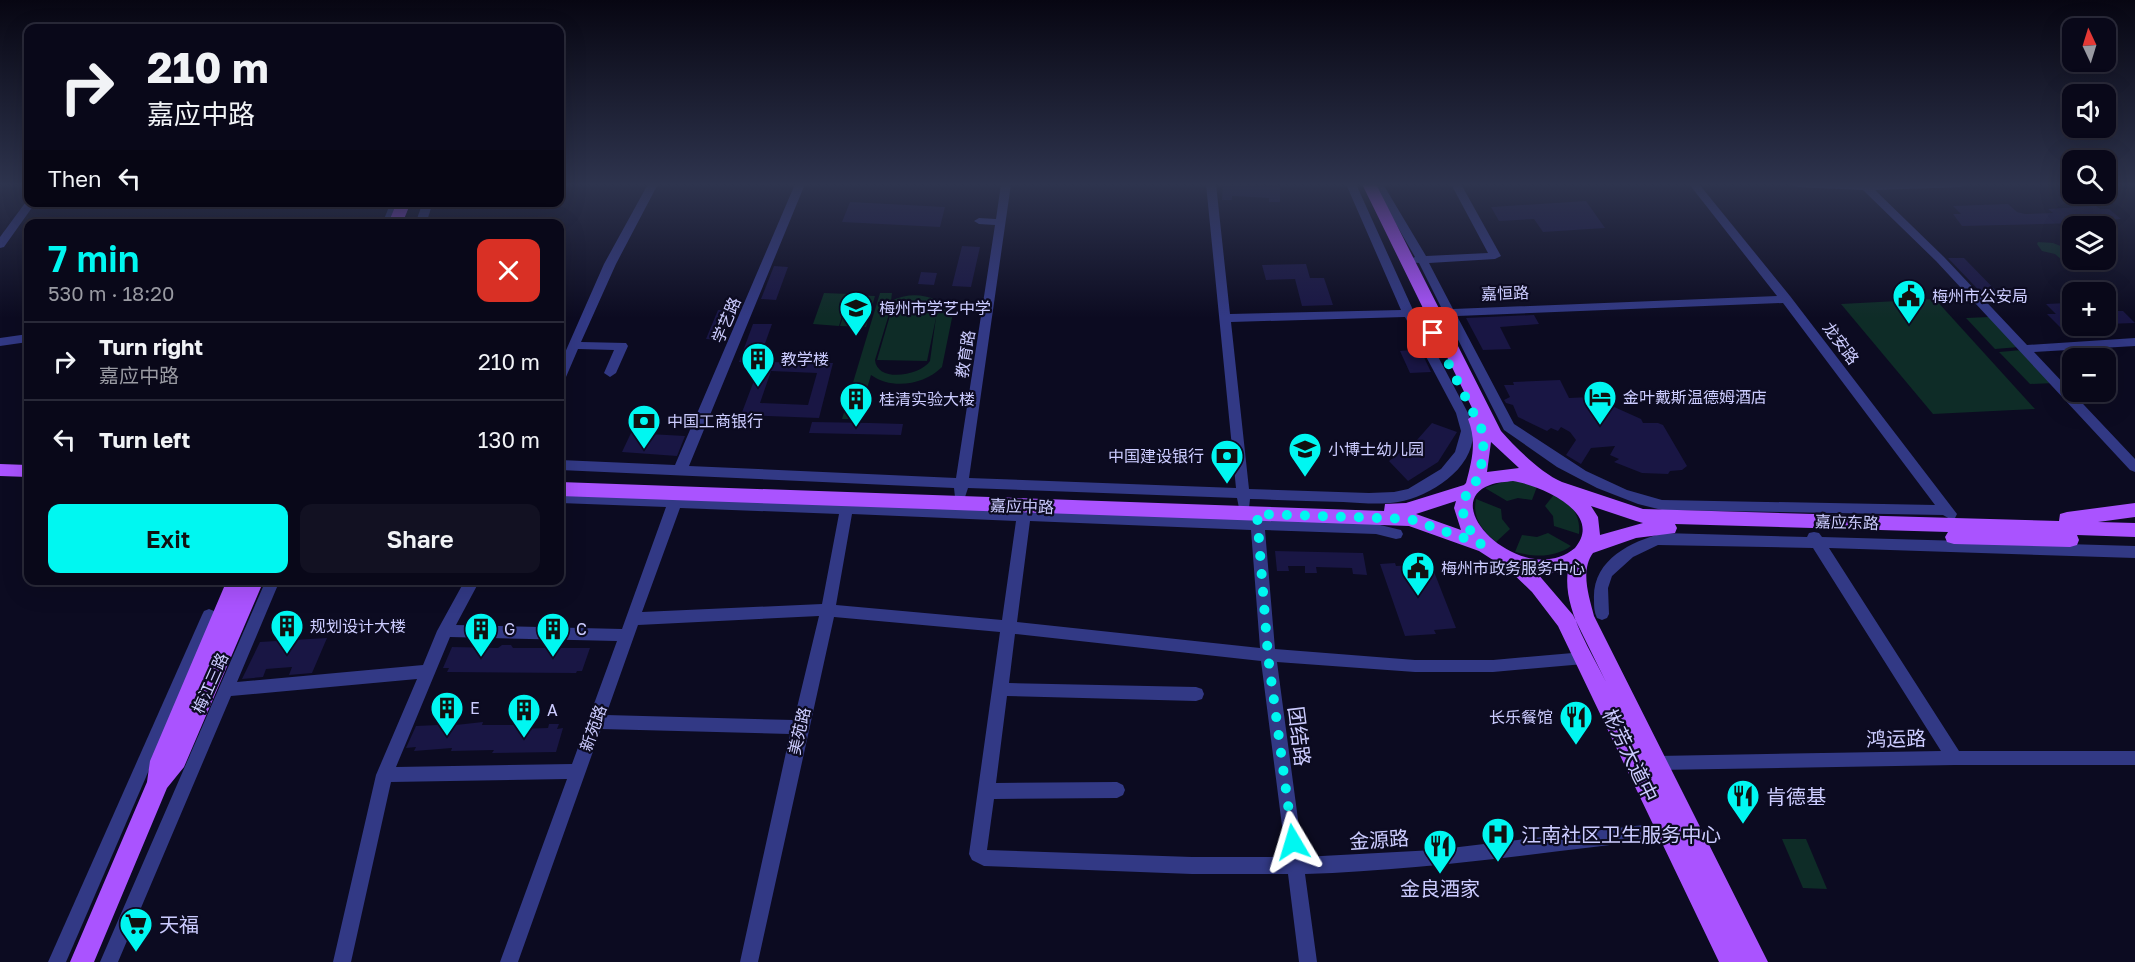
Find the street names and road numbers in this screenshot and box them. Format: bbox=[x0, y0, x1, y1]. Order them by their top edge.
street label: 嘉恒路 bbox=[1481, 282, 1529, 304]
street label: 学艺路 bbox=[707, 294, 745, 346]
street label: 龙安路 bbox=[1819, 318, 1863, 368]
street label: 教育路 bbox=[951, 329, 979, 379]
street label: 嘉应中路 bbox=[990, 495, 1054, 517]
street label: 嘉应东路 bbox=[1815, 511, 1879, 533]
street label: 梅江三路 bbox=[188, 650, 232, 716]
street label: 新苑路 bbox=[575, 702, 611, 754]
street label: 美苑路 bbox=[784, 705, 814, 757]
street label: 团结路 bbox=[1284, 705, 1316, 767]
street label: 彬芳大道中 bbox=[1598, 705, 1664, 805]
street label: 鸿运路 bbox=[1866, 725, 1926, 751]
street label: 金源路 bbox=[1348, 825, 1410, 853]

